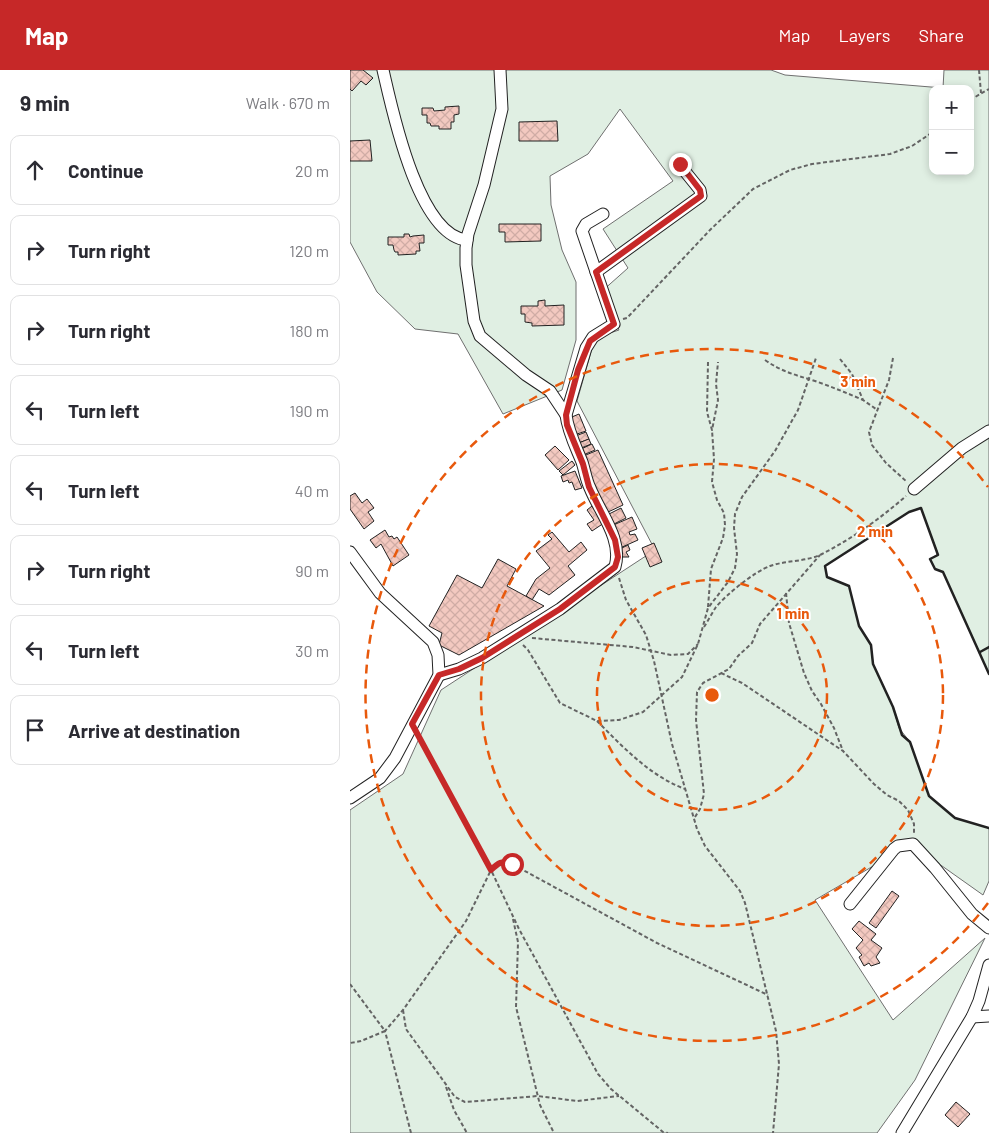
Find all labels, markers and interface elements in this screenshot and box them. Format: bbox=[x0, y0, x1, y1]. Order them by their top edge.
text: Map bbox=[25, 21, 68, 50]
text: Map bbox=[778, 24, 810, 46]
text: Layers bbox=[838, 24, 891, 46]
text: Share bbox=[919, 24, 964, 46]
map controls bbox=[929, 85, 974, 175]
button: + bbox=[929, 85, 974, 130]
text: 9 min bbox=[20, 90, 70, 115]
text: Walk · 670 m bbox=[246, 93, 330, 112]
button: − bbox=[929, 130, 974, 175]
route end bbox=[669, 153, 692, 176]
icon: ahead bbox=[21, 156, 49, 184]
text: Continue bbox=[68, 159, 144, 182]
text: 20 m bbox=[295, 161, 329, 180]
icon: right bbox=[21, 236, 49, 264]
text: Turn right bbox=[68, 239, 150, 262]
text: 120 m bbox=[289, 241, 329, 260]
icon: right bbox=[21, 316, 49, 344]
text: Turn right bbox=[68, 319, 150, 342]
text: 180 m bbox=[290, 321, 329, 340]
text: 3 min bbox=[840, 372, 876, 390]
icon: left bbox=[21, 396, 49, 424]
text: Turn left bbox=[68, 399, 139, 422]
text: 190 m bbox=[290, 401, 329, 420]
icon: left bbox=[21, 476, 49, 504]
text: Turn left bbox=[68, 479, 139, 502]
text: 40 m bbox=[295, 481, 329, 500]
text: 2 min bbox=[857, 522, 893, 540]
icon: right bbox=[21, 556, 49, 584]
text: Turn right bbox=[68, 559, 150, 582]
text: 90 m bbox=[295, 561, 329, 580]
text: 1 min bbox=[777, 604, 809, 622]
icon: left bbox=[21, 636, 49, 664]
text: Turn left bbox=[68, 639, 139, 662]
text: 30 m bbox=[295, 641, 329, 660]
centre of rings bbox=[703, 686, 721, 704]
icon: arrive bbox=[21, 716, 49, 744]
text: Arrive at destination bbox=[68, 719, 240, 742]
route start bbox=[501, 853, 524, 876]

